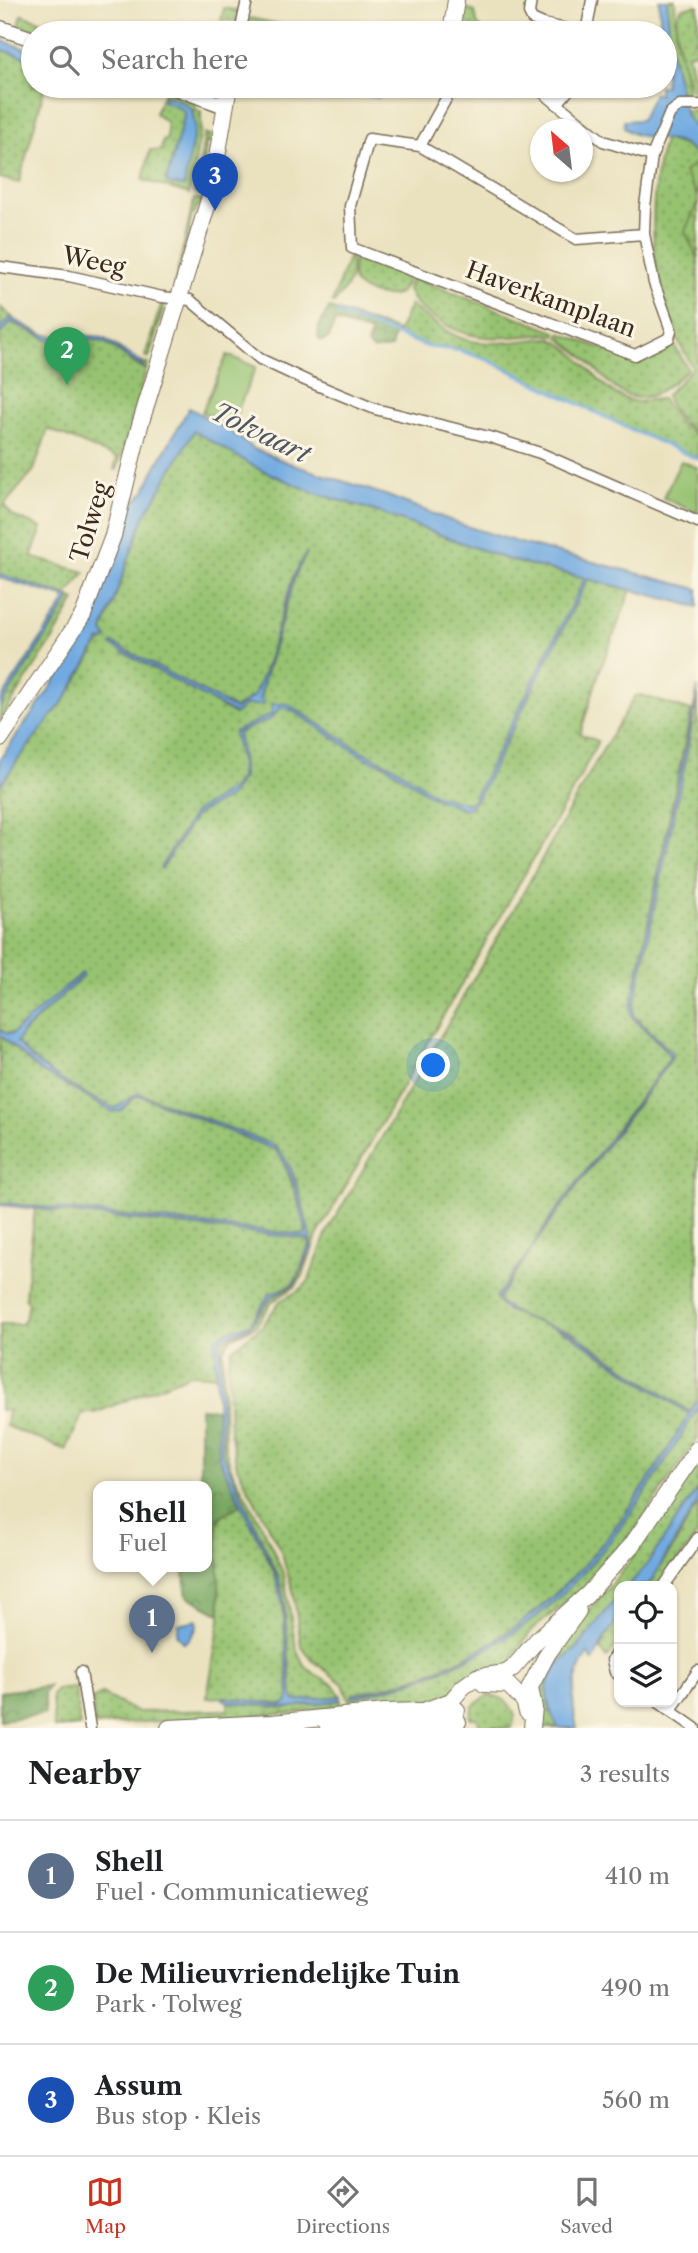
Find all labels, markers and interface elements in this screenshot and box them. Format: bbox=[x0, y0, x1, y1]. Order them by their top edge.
search box bbox=[21, 21, 677, 98]
icon: search bbox=[45, 41, 83, 79]
text: Search here bbox=[101, 44, 248, 76]
north arrow bbox=[530, 119, 593, 182]
pin: 3 bbox=[192, 153, 238, 211]
street label: Weeg bbox=[59, 240, 129, 282]
street label: Haverkamplaan bbox=[462, 255, 640, 343]
pin: 2 bbox=[44, 327, 90, 385]
water label: Tolvaart bbox=[207, 396, 317, 471]
street label: Tolweg bbox=[64, 478, 116, 566]
your location bbox=[416, 1048, 450, 1082]
popup bbox=[93, 1481, 212, 1572]
text: Shell bbox=[118, 1497, 187, 1529]
text: Fuel bbox=[118, 1529, 167, 1557]
map controls bbox=[614, 1581, 677, 1707]
button: locate bbox=[614, 1581, 677, 1644]
pin: 1 bbox=[129, 1595, 175, 1653]
button: layers bbox=[614, 1644, 677, 1707]
text: Nearby bbox=[28, 1755, 141, 1792]
text: 3 results bbox=[580, 1760, 670, 1788]
text: Shell bbox=[95, 1846, 163, 1878]
text: 1 bbox=[46, 1862, 56, 1890]
text: 410 m bbox=[605, 1862, 670, 1890]
text: Fuel · Communicatieweg bbox=[95, 1878, 368, 1906]
text: De Milieuvriendelijke Tuin bbox=[95, 1958, 460, 1990]
text: 2 bbox=[44, 1974, 58, 2002]
text: 490 m bbox=[601, 1974, 670, 2002]
text: Park · Tolweg bbox=[95, 1990, 242, 2018]
text: Assum bbox=[95, 2070, 182, 2102]
text: 3 bbox=[45, 2086, 58, 2114]
text: 560 m bbox=[602, 2086, 670, 2114]
text: Bus stop · Kleis bbox=[95, 2102, 261, 2130]
tab: Map bbox=[85, 2173, 126, 2238]
tab: Directions bbox=[296, 2173, 390, 2238]
tab: Saved bbox=[560, 2173, 613, 2238]

